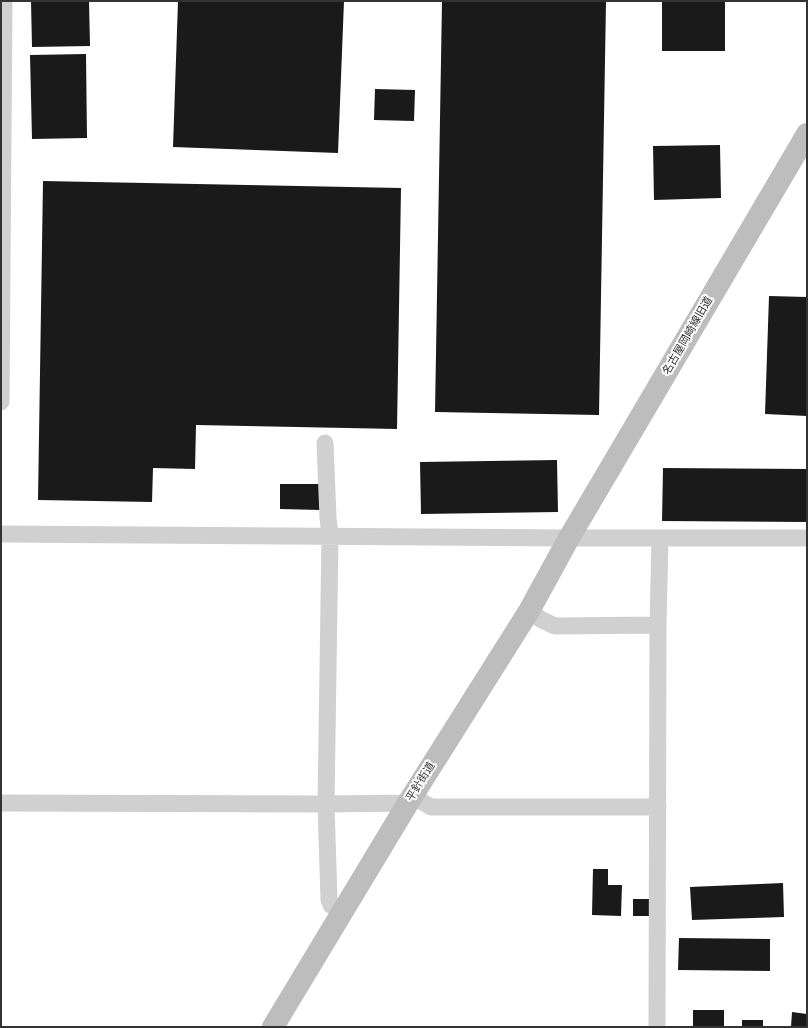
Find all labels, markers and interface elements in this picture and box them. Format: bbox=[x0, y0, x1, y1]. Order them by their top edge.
street label: 名古屋岡崎線旧道 bbox=[660, 295, 716, 377]
street label: 平針街道 bbox=[404, 760, 438, 804]

